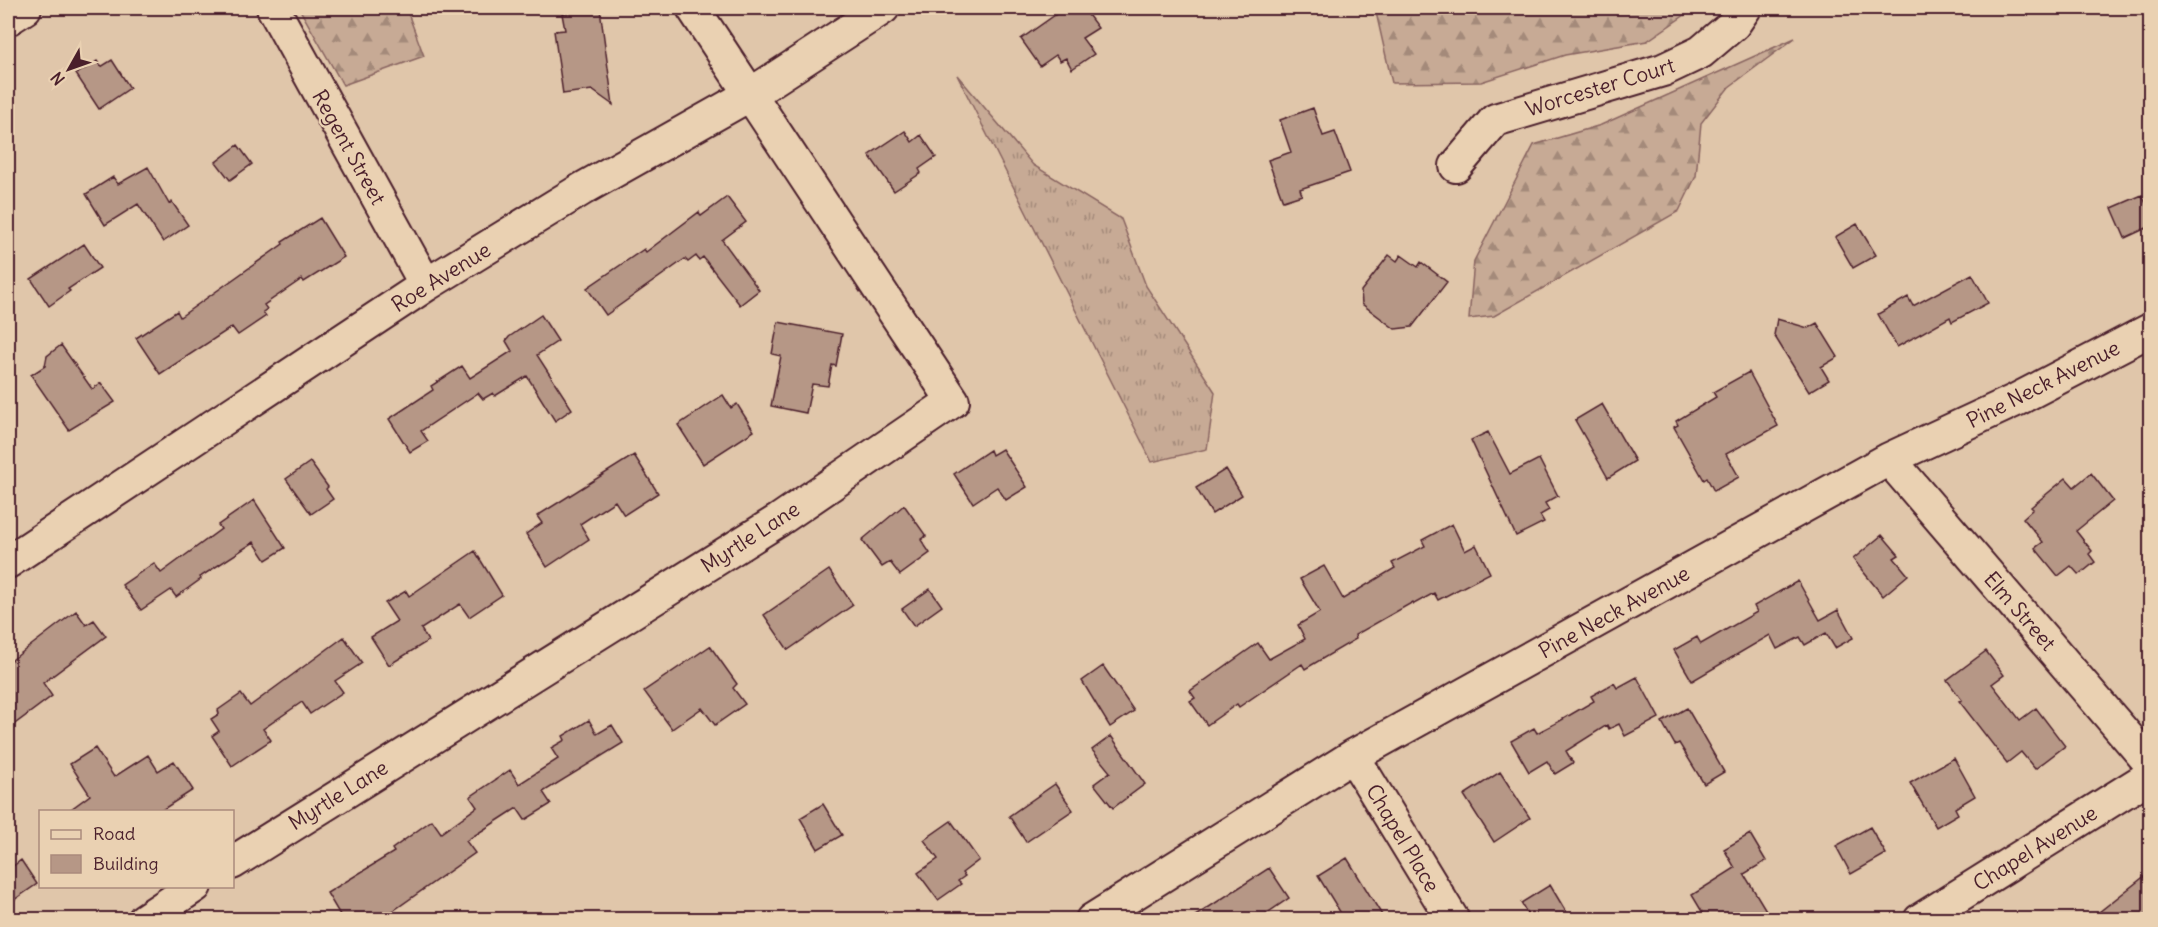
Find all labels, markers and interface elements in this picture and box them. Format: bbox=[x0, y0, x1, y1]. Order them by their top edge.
north arrow bbox=[39, 39, 99, 99]
street label: Worcester Court bbox=[1522, 51, 1678, 123]
text: N bbox=[46, 68, 69, 89]
street label: Regent Street bbox=[306, 85, 392, 209]
street label: Roe Avenue bbox=[386, 236, 496, 318]
street label: Pine Neck Avenue bbox=[1962, 334, 2124, 434]
street label: Myrtle Lane bbox=[696, 495, 804, 579]
street label: Pine Neck Avenue bbox=[1534, 559, 1694, 665]
street label: Elm Street bbox=[1978, 566, 2062, 656]
street label: Myrtle Lane bbox=[283, 754, 393, 836]
street label: Chapel Place bbox=[1360, 779, 1446, 897]
street label: Chapel Avenue bbox=[1968, 799, 2102, 897]
legend bbox=[39, 810, 234, 888]
text: Road bbox=[93, 822, 136, 845]
text: Building bbox=[93, 852, 158, 875]

